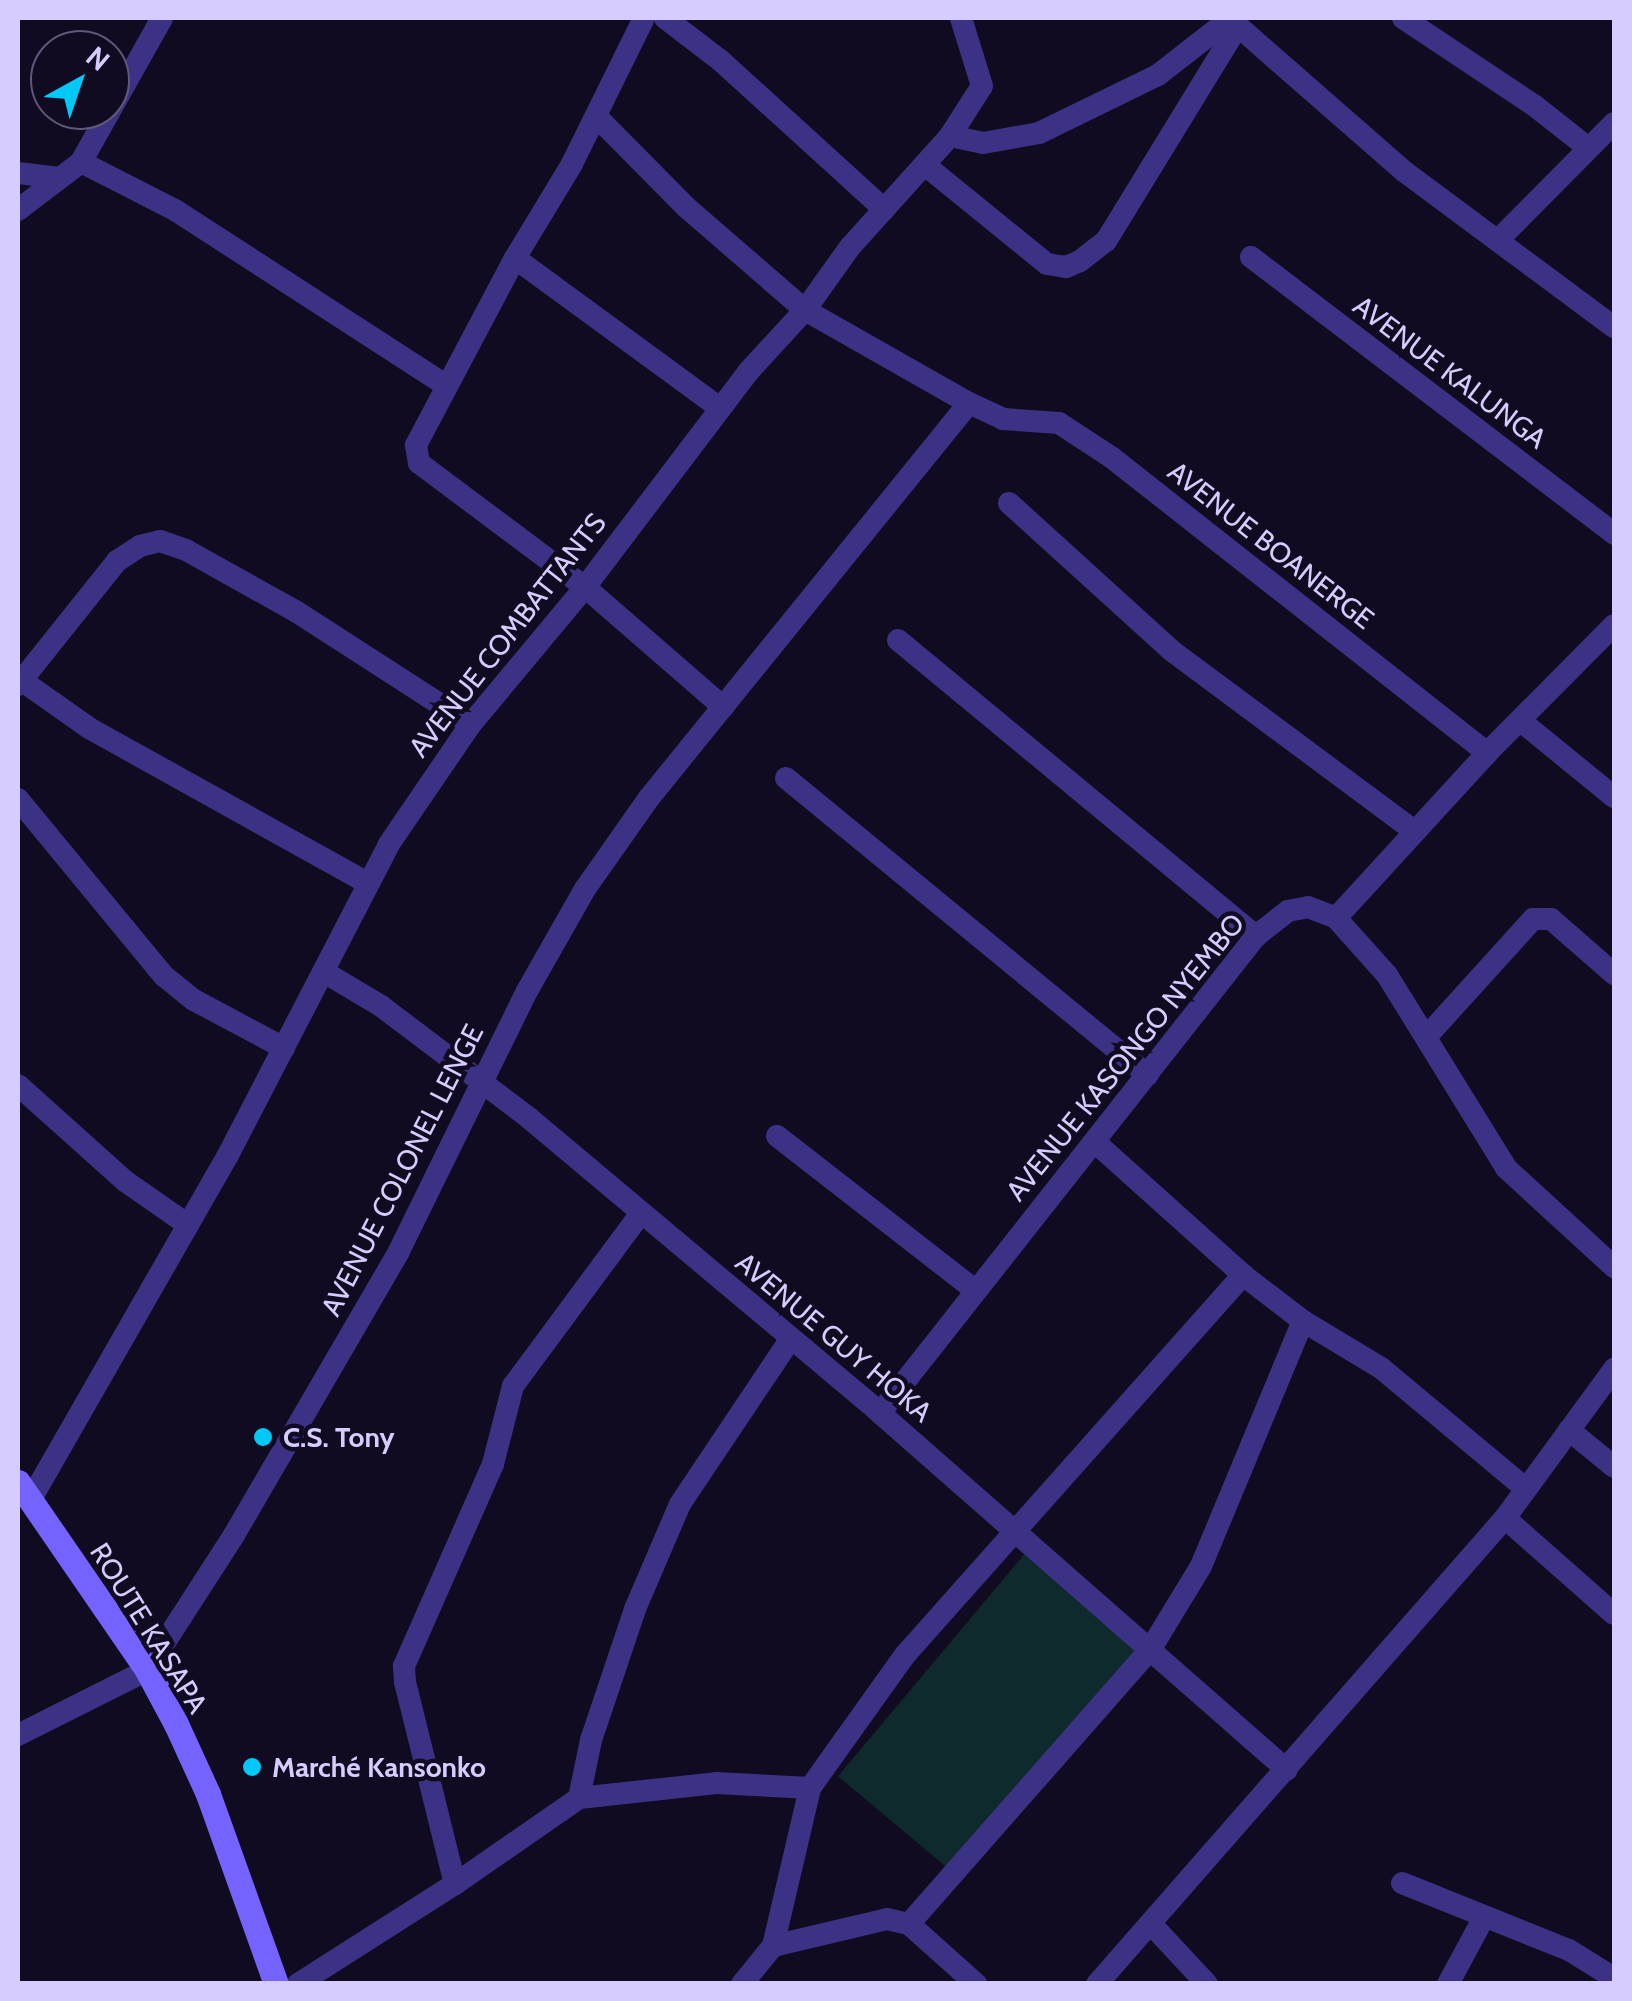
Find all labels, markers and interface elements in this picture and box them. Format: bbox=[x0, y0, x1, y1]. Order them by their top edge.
north arrow bbox=[30, 30, 130, 130]
text: N bbox=[79, 39, 117, 78]
street label: AVENUE KALUNGA bbox=[1347, 288, 1553, 456]
street label: AVENUE BOANERGE bbox=[1161, 454, 1381, 636]
street label: AVENUE COMBATTANTS bbox=[401, 506, 613, 764]
street label: AVENUE KASONGO NYEMBO bbox=[999, 907, 1251, 1207]
street label: AVENUE COLONEL LENGE bbox=[314, 1019, 490, 1321]
street label: AVENUE GUY HOKA bbox=[729, 1245, 939, 1429]
place label: C.S. Tony bbox=[283, 1420, 394, 1454]
marker: C.S. Tony bbox=[252, 1426, 274, 1448]
street label: ROUTE KASAPA bbox=[83, 1537, 215, 1719]
place label: Marché Kansonko bbox=[272, 1750, 486, 1784]
marker: Marché Kansonko bbox=[241, 1756, 263, 1778]

